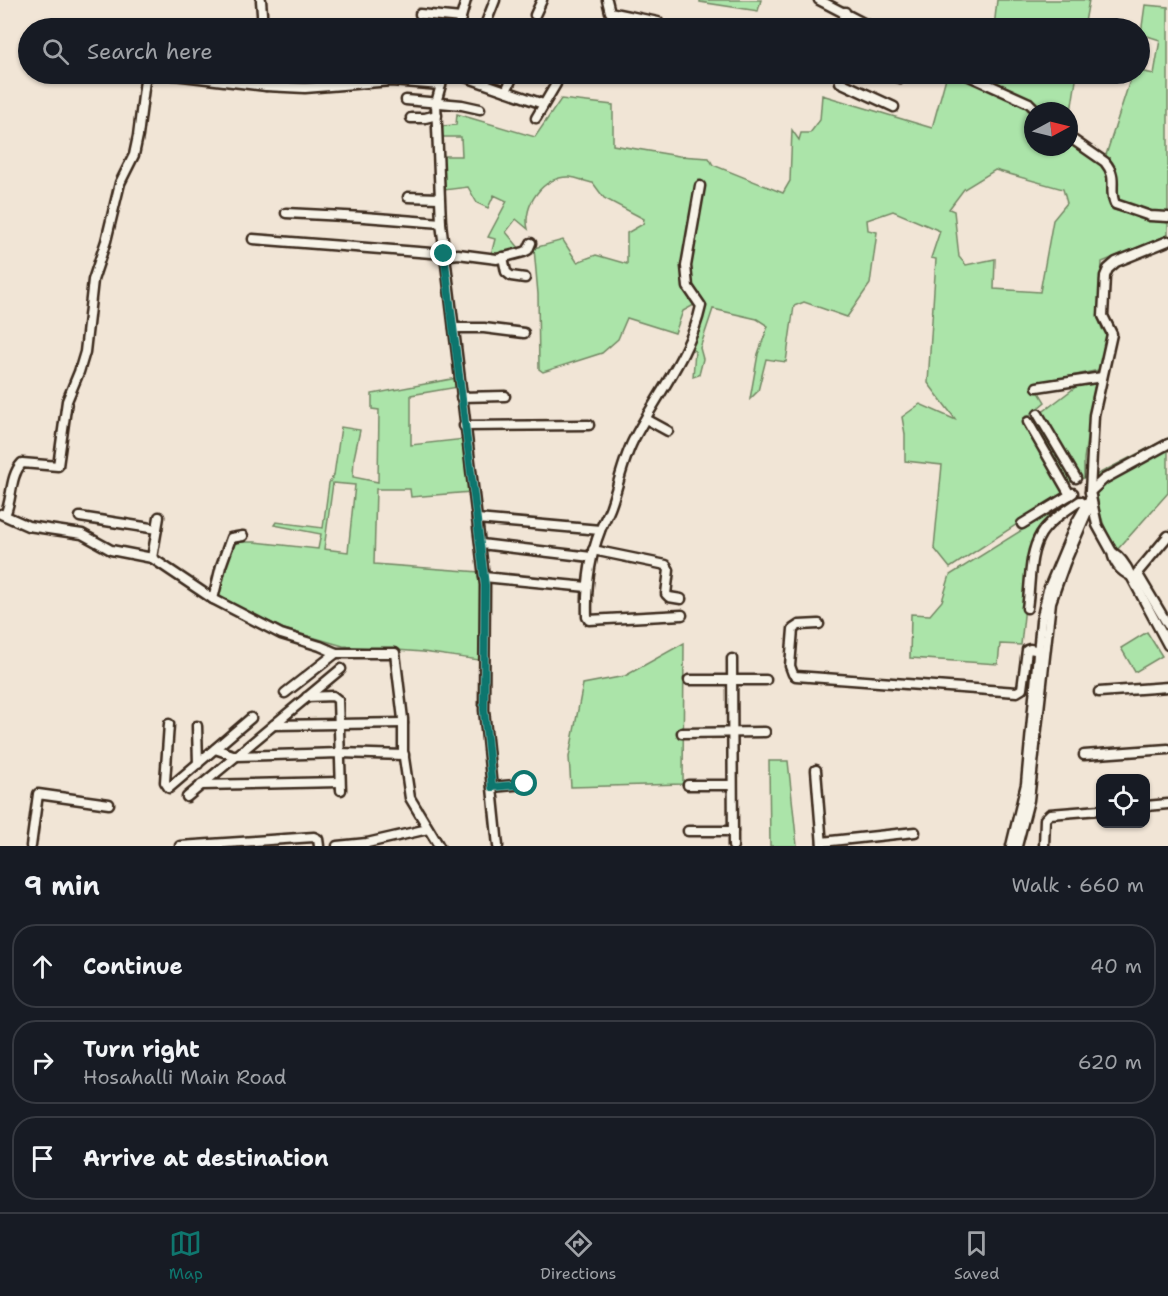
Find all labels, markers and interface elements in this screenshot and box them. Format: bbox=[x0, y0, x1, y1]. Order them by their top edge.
search box bbox=[18, 18, 1150, 84]
icon: search bbox=[39, 35, 72, 68]
text: Search here bbox=[87, 37, 213, 66]
north arrow bbox=[1024, 102, 1078, 156]
route end bbox=[430, 240, 456, 266]
route start bbox=[511, 770, 537, 796]
map controls bbox=[1096, 774, 1150, 828]
button: locate bbox=[1096, 774, 1150, 828]
text: 9 min bbox=[24, 868, 100, 903]
text: Walk · 660 m bbox=[1011, 872, 1144, 898]
icon: ahead bbox=[26, 950, 59, 983]
text: Continue bbox=[83, 952, 183, 981]
text: 40 m bbox=[1090, 953, 1142, 979]
text: Turn right bbox=[83, 1035, 200, 1064]
icon: right bbox=[26, 1046, 59, 1079]
text: 620 m bbox=[1078, 1049, 1142, 1075]
text: Hosahalli Main Road bbox=[83, 1064, 286, 1090]
icon: arrive bbox=[26, 1142, 59, 1175]
text: Arrive at destination bbox=[83, 1144, 329, 1173]
tab: Map bbox=[169, 1227, 203, 1284]
tab: Directions bbox=[540, 1227, 617, 1284]
tab: Saved bbox=[954, 1227, 999, 1284]

